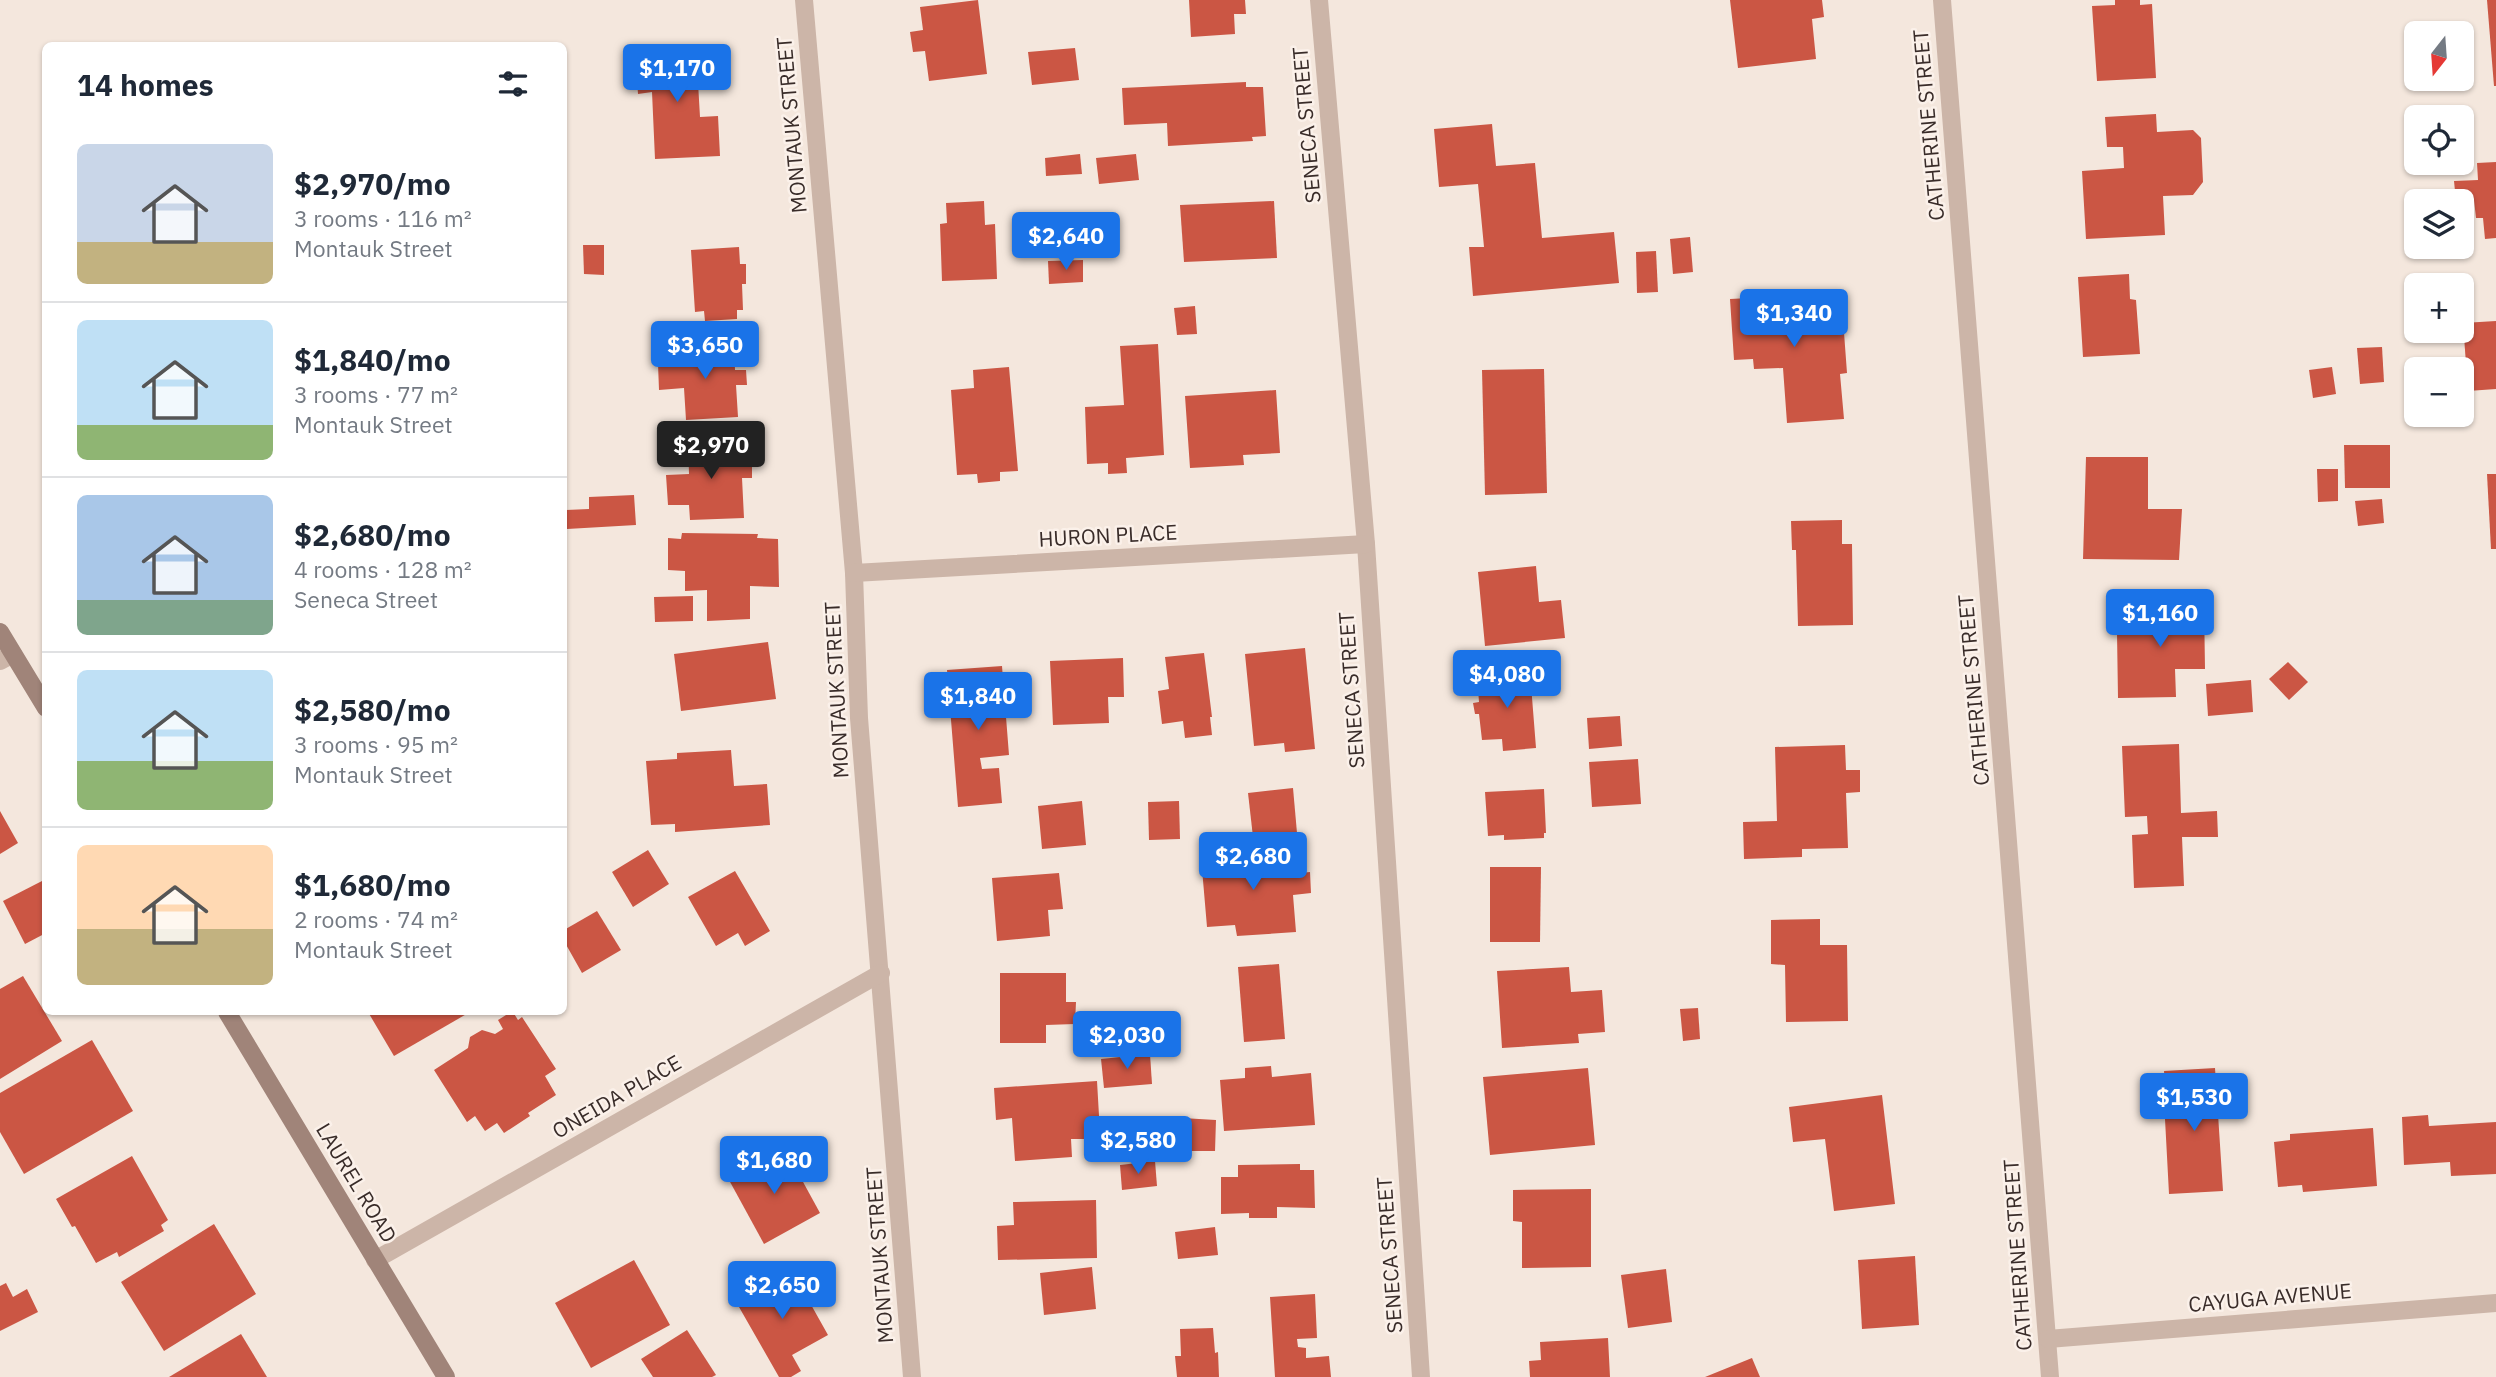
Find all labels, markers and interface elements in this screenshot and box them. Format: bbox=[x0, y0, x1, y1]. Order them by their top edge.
north arrow bbox=[2404, 21, 2474, 91]
map controls bbox=[2404, 21, 2474, 427]
street label: CATHERINE STREET bbox=[1906, 28, 1950, 222]
street label: MONTAUK STREET bbox=[769, 36, 813, 214]
pin: $1,170 bbox=[620, 44, 734, 104]
street label: SENECA STREET bbox=[1285, 46, 1327, 204]
text: $1,170 bbox=[639, 52, 715, 82]
text: 14 homes bbox=[77, 65, 214, 104]
icon: filters bbox=[494, 65, 532, 103]
button: locate bbox=[2404, 105, 2474, 175]
text: $2,970/mo bbox=[294, 164, 451, 203]
icon: home bbox=[133, 172, 217, 256]
button: layers bbox=[2404, 189, 2474, 259]
text: 3 rooms · 116 m² bbox=[294, 203, 472, 233]
pin: $2,640 bbox=[1009, 212, 1123, 272]
text: $2,640 bbox=[1028, 220, 1104, 250]
text: Montauk Street bbox=[294, 233, 453, 263]
button: + bbox=[2404, 273, 2474, 343]
pin: $1,340 bbox=[1737, 290, 1851, 349]
text: $1,340 bbox=[1756, 297, 1832, 327]
pin: $3,650 bbox=[648, 322, 762, 381]
text: $3,650 bbox=[667, 329, 743, 359]
text: $1,840/mo bbox=[294, 340, 451, 379]
icon: home bbox=[133, 348, 217, 432]
button: − bbox=[2404, 357, 2474, 427]
text: 3 rooms · 77 m² bbox=[294, 379, 458, 409]
text: Montauk Street bbox=[294, 409, 453, 439]
pin: $2,970 bbox=[654, 421, 768, 481]
text: $2,970 bbox=[673, 429, 749, 459]
text: $2,680/mo bbox=[294, 515, 451, 554]
street label: HURON PLACE bbox=[1038, 517, 1178, 553]
icon: home bbox=[133, 523, 217, 607]
text: 4 rooms · 128 m² bbox=[294, 554, 472, 584]
text: Seneca Street bbox=[294, 584, 438, 614]
pin: $1,160 bbox=[2103, 590, 2217, 649]
street label: CATHERINE STREET bbox=[1951, 593, 1995, 787]
text: $1,160 bbox=[2122, 597, 2198, 627]
street label: MONTAUK STREET bbox=[817, 601, 855, 779]
street label: SENECA STREET bbox=[1332, 611, 1370, 769]
pin: $4,080 bbox=[1450, 650, 1564, 710]
text: $4,080 bbox=[1469, 658, 1545, 688]
pin: $1,840 bbox=[921, 672, 1035, 732]
text: $1,840 bbox=[940, 680, 1016, 710]
text: $2,580/mo bbox=[294, 690, 451, 729]
icon: home bbox=[133, 698, 217, 782]
text: 3 rooms · 95 m² bbox=[294, 729, 458, 759]
text: Montauk Street bbox=[294, 759, 453, 789]
pin: $2,680 bbox=[1196, 832, 1310, 892]
text: $2,680 bbox=[1215, 840, 1291, 870]
text: $1,680/mo bbox=[294, 865, 451, 904]
icon: home bbox=[133, 873, 217, 957]
text: 2 rooms · 74 m² bbox=[294, 904, 458, 934]
text: Montauk Street bbox=[294, 934, 453, 964]
pin: $2,030 bbox=[1070, 1012, 1184, 1071]
text: $2,030 bbox=[1089, 1019, 1165, 1049]
street label: ONEIDA PLACE bbox=[547, 1048, 686, 1144]
pin: $1,530 bbox=[2137, 1074, 2251, 1133]
text: $1,530 bbox=[2156, 1081, 2232, 1111]
pin: $2,580 bbox=[1081, 1116, 1195, 1176]
street label: LAUREL ROAD bbox=[310, 1117, 404, 1247]
text: $2,580 bbox=[1100, 1124, 1176, 1154]
pin: $1,680 bbox=[717, 1136, 831, 1196]
text: $1,680 bbox=[736, 1144, 812, 1174]
street label: CATHERINE STREET bbox=[1996, 1158, 2038, 1352]
street label: MONTAUK STREET bbox=[859, 1166, 899, 1344]
street label: SENECA STREET bbox=[1370, 1176, 1408, 1334]
pin: $2,650 bbox=[725, 1262, 839, 1321]
text: $2,650 bbox=[744, 1269, 820, 1299]
street label: CAYUGA AVENUE bbox=[2187, 1276, 2353, 1318]

